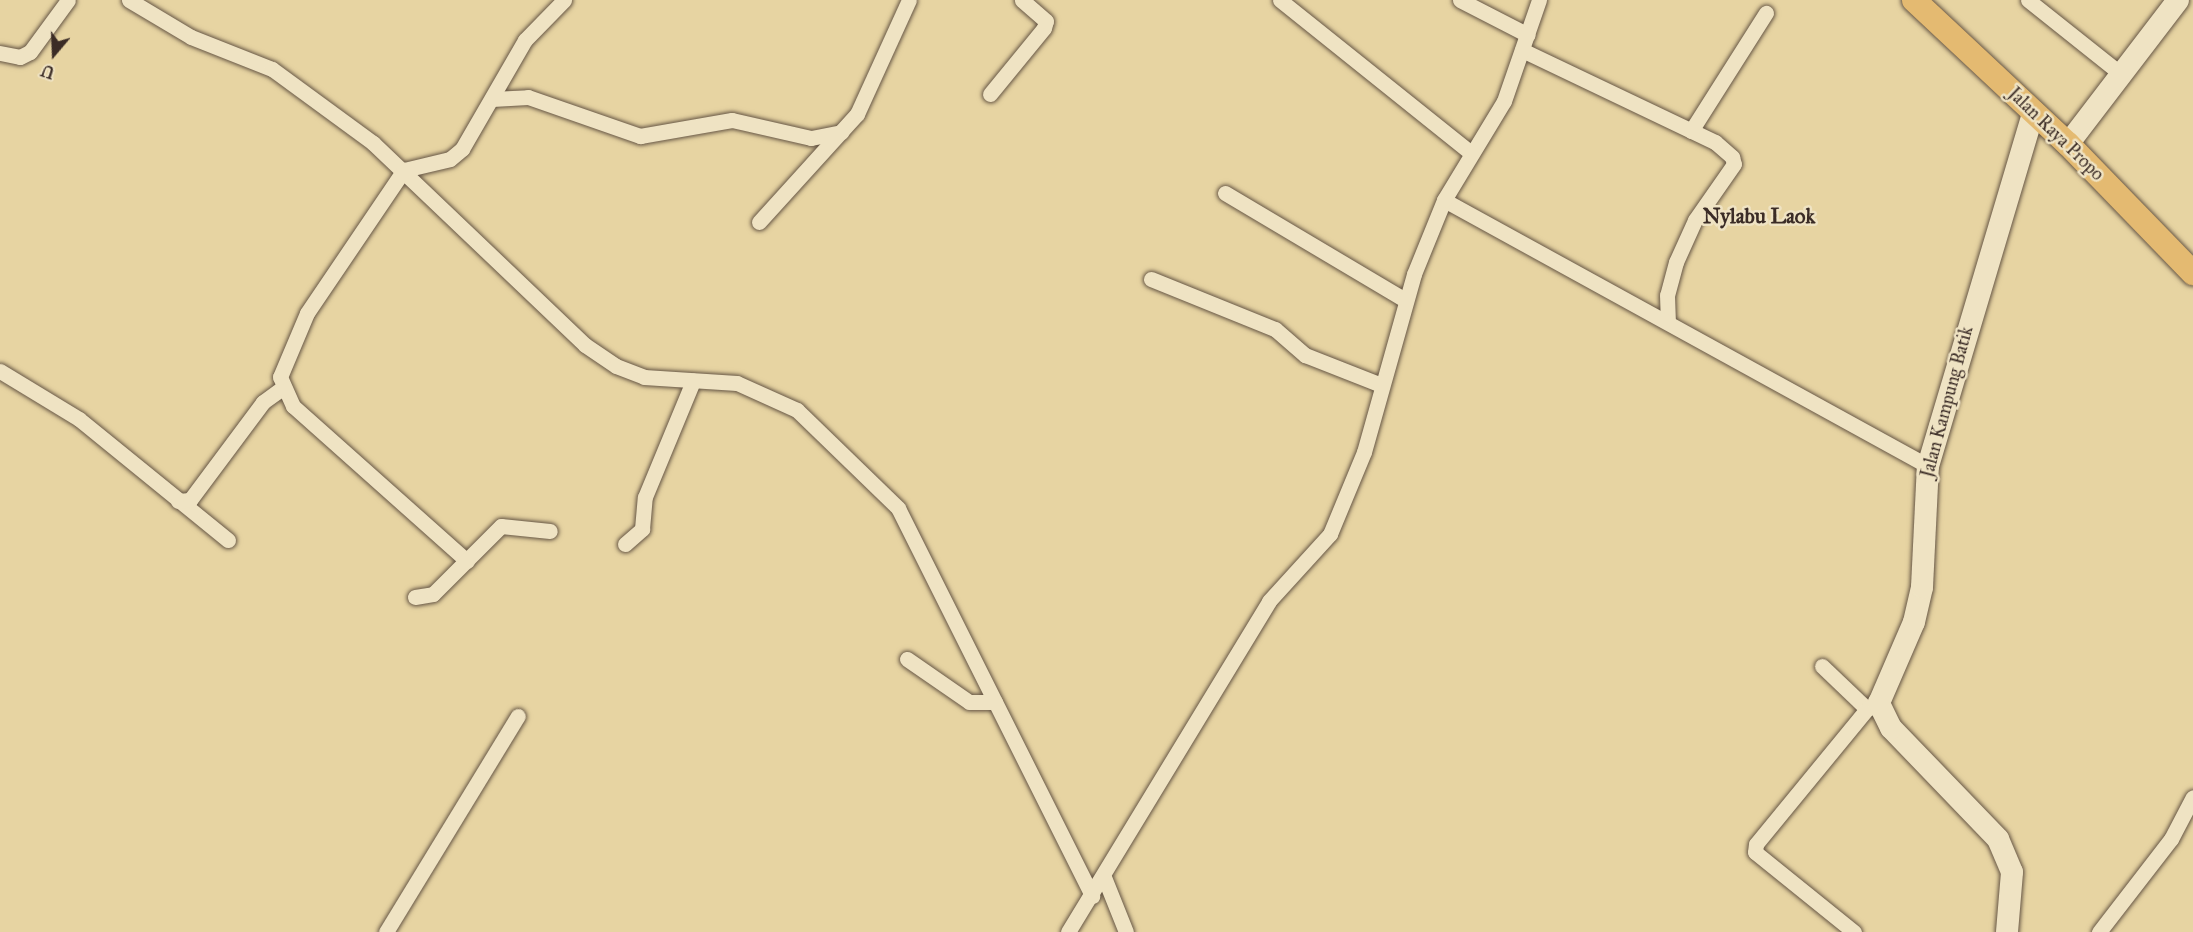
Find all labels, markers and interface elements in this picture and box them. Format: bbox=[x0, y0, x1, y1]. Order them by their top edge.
north arrow bbox=[24, 24, 84, 84]
text: U bbox=[39, 60, 57, 83]
street label: Jalan Raya Propo bbox=[2004, 83, 2108, 185]
district label: Nylabu Laok bbox=[1703, 203, 1815, 229]
street label: Jalan Kampung Batik bbox=[1916, 324, 1978, 480]

